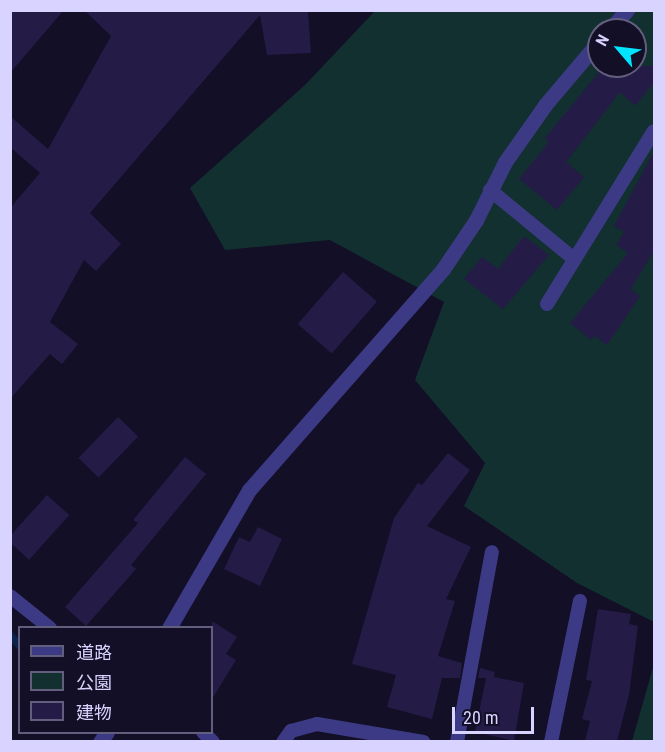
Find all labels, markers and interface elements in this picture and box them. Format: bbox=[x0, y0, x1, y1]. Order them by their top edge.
north arrow bbox=[587, 18, 647, 78]
text: N bbox=[592, 31, 613, 49]
legend bbox=[18, 626, 213, 734]
text: 道路 bbox=[76, 642, 112, 663]
text: 公園 bbox=[76, 672, 112, 693]
scale bar bbox=[455, 695, 538, 733]
text: 建物 bbox=[76, 702, 112, 723]
text: 20 m bbox=[463, 707, 498, 728]

